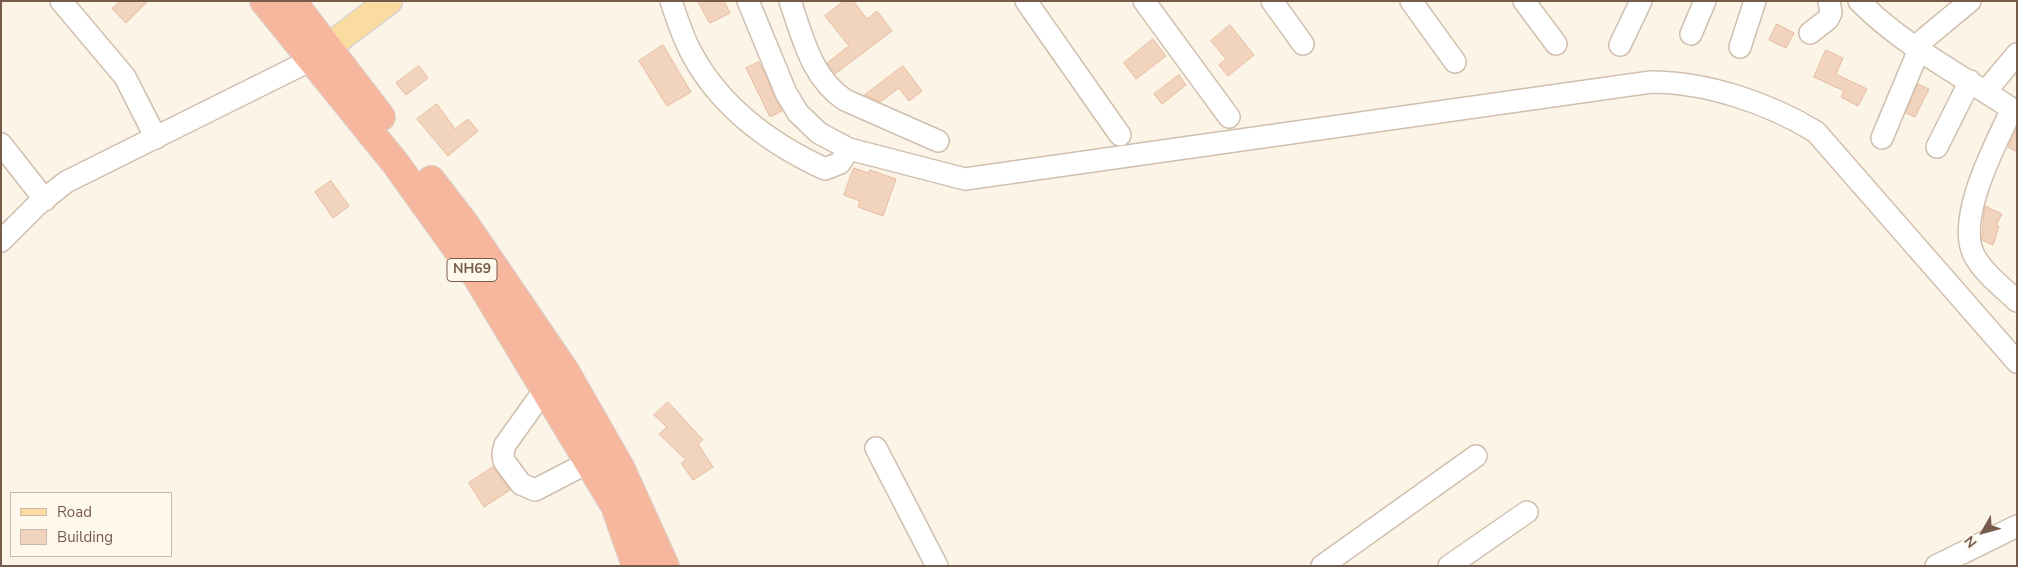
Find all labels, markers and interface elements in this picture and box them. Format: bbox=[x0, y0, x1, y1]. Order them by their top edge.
road number: NH69 bbox=[447, 258, 497, 282]
legend bbox=[10, 492, 172, 557]
text: Road bbox=[57, 502, 92, 522]
north arrow bbox=[1958, 507, 2008, 557]
text: Building bbox=[57, 527, 113, 547]
text: N bbox=[1960, 532, 1982, 552]

